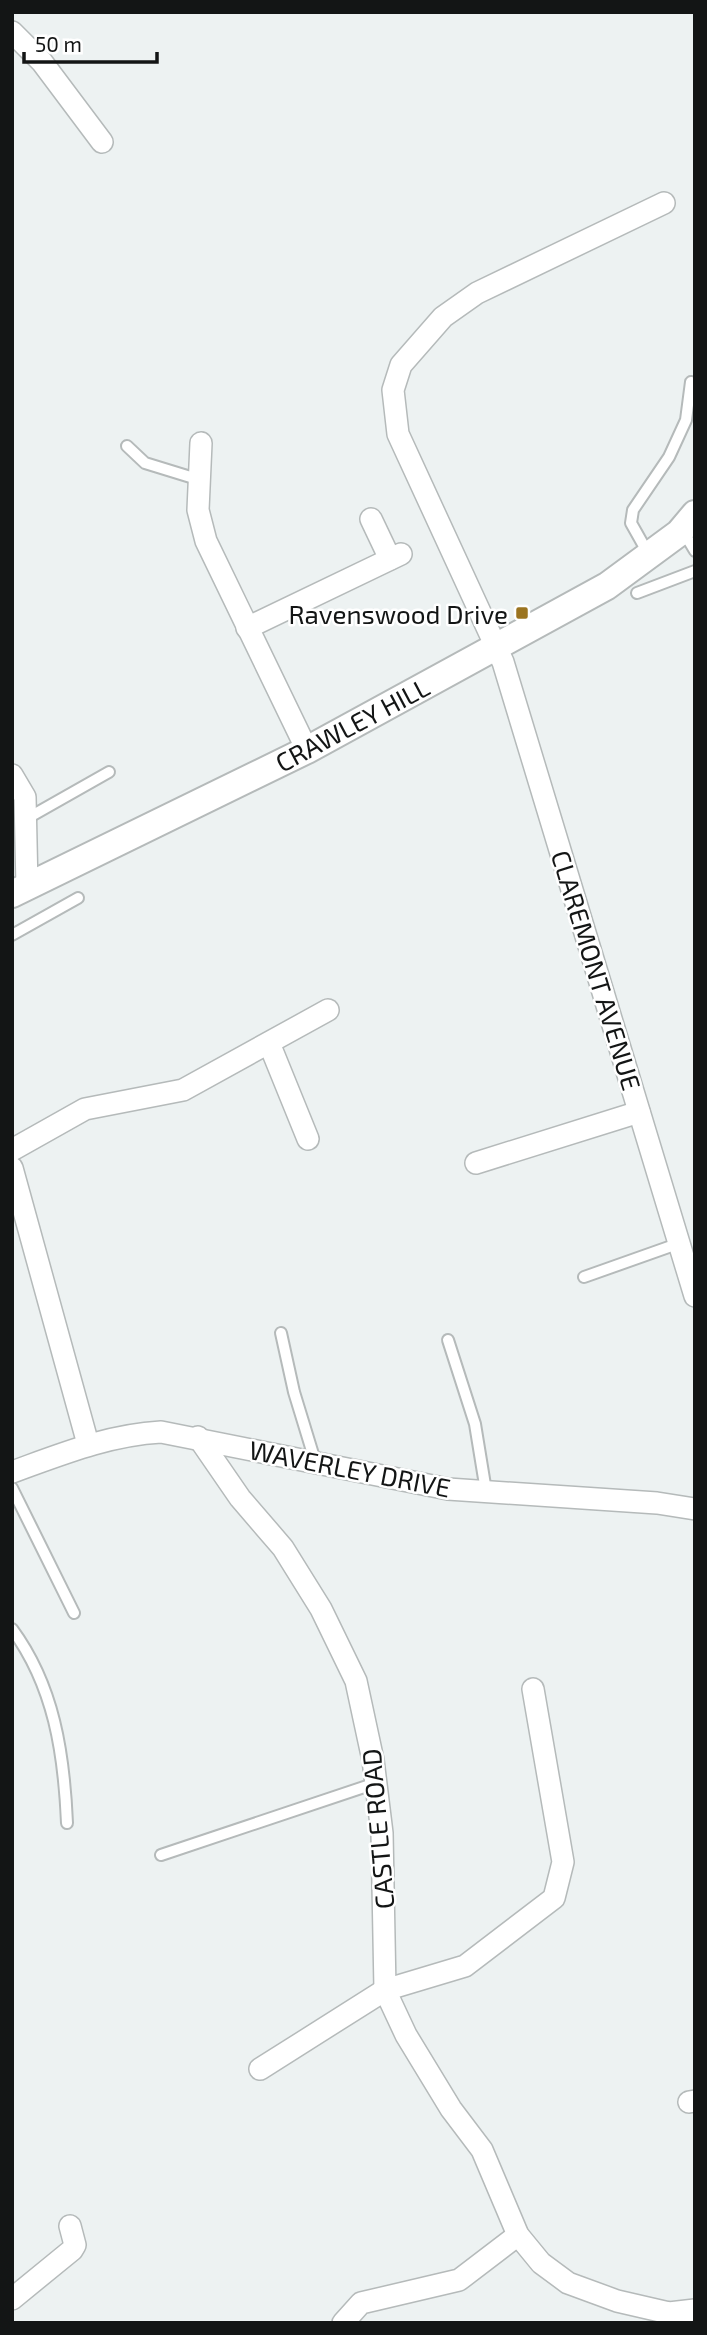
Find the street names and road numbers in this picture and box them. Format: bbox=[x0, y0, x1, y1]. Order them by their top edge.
street label: CRAWLEY HILL bbox=[270, 670, 434, 778]
street label: CLAREMONT AVENUE bbox=[546, 846, 648, 1094]
street label: WAVERLEY DRIVE bbox=[247, 1433, 453, 1503]
street label: CASTLE ROAD bbox=[355, 1747, 399, 1911]

